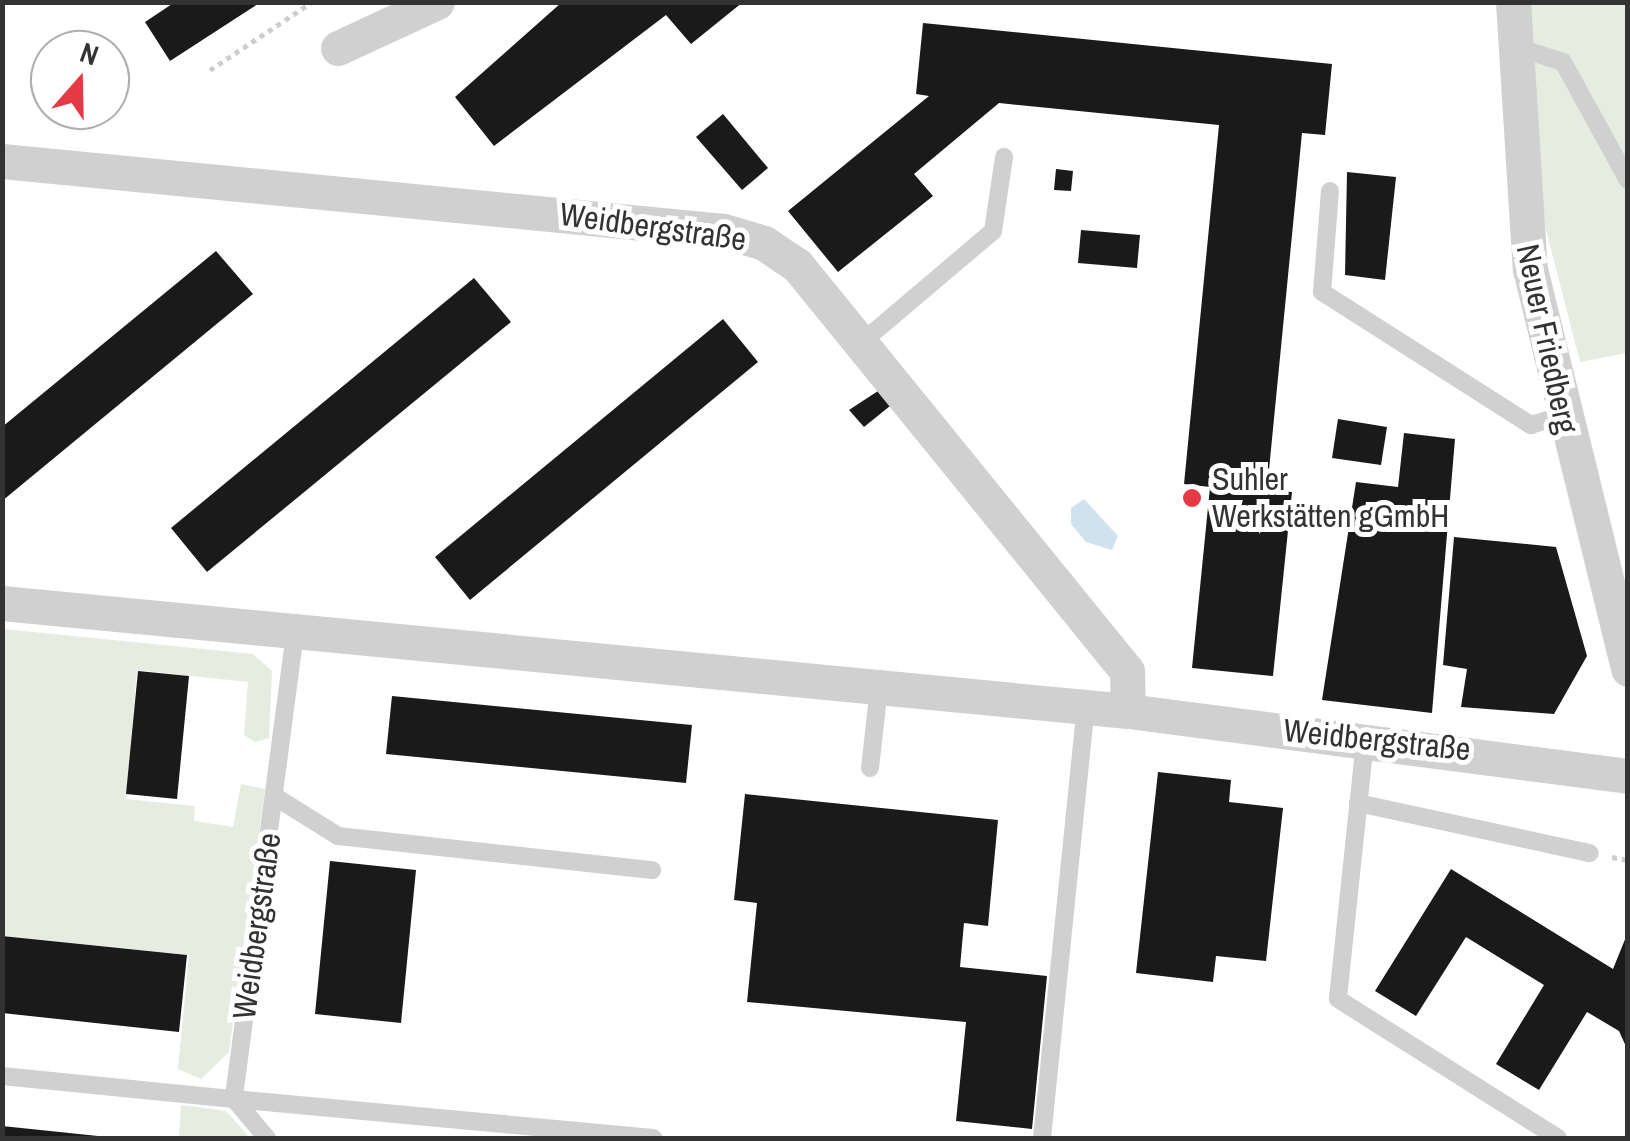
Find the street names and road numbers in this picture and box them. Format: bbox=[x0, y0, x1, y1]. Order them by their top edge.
street label: Weidbergstraße bbox=[557, 195, 749, 259]
street label: Neuer Friedberg bbox=[1508, 241, 1586, 437]
street label: Weidbergstraße bbox=[1282, 711, 1472, 769]
street label: Weidbergstraße bbox=[225, 830, 289, 1022]

